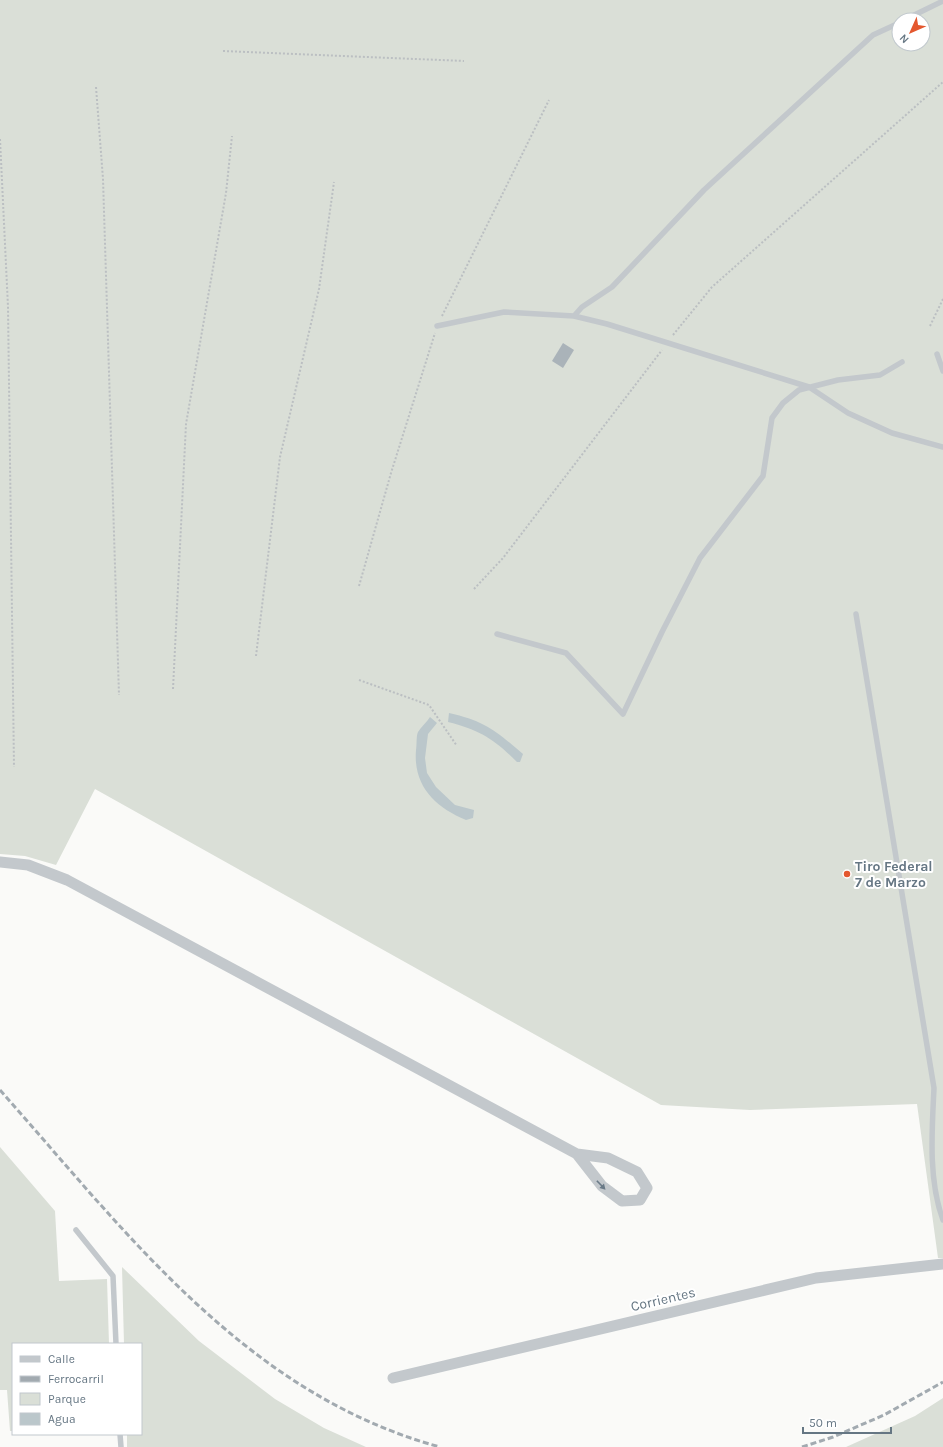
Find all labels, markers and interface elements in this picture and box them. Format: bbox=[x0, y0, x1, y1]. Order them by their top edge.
north arrow bbox=[891, 12, 931, 52]
text: N bbox=[897, 31, 912, 46]
place label: Tiro Federal 7 de Marzo bbox=[855, 858, 933, 891]
marker: Tiro Federal 7 de Marzo bbox=[842, 869, 852, 879]
one-way arrow bbox=[597, 1180, 606, 1190]
street label: Corrientes bbox=[629, 1284, 697, 1315]
legend bbox=[12, 1343, 142, 1435]
text: Calle bbox=[48, 1352, 75, 1366]
text: Ferrocarril bbox=[48, 1372, 104, 1386]
text: Parque bbox=[48, 1392, 86, 1406]
scale bar bbox=[803, 1409, 891, 1435]
text: Agua bbox=[48, 1412, 76, 1426]
text: 50 m bbox=[809, 1416, 837, 1430]

